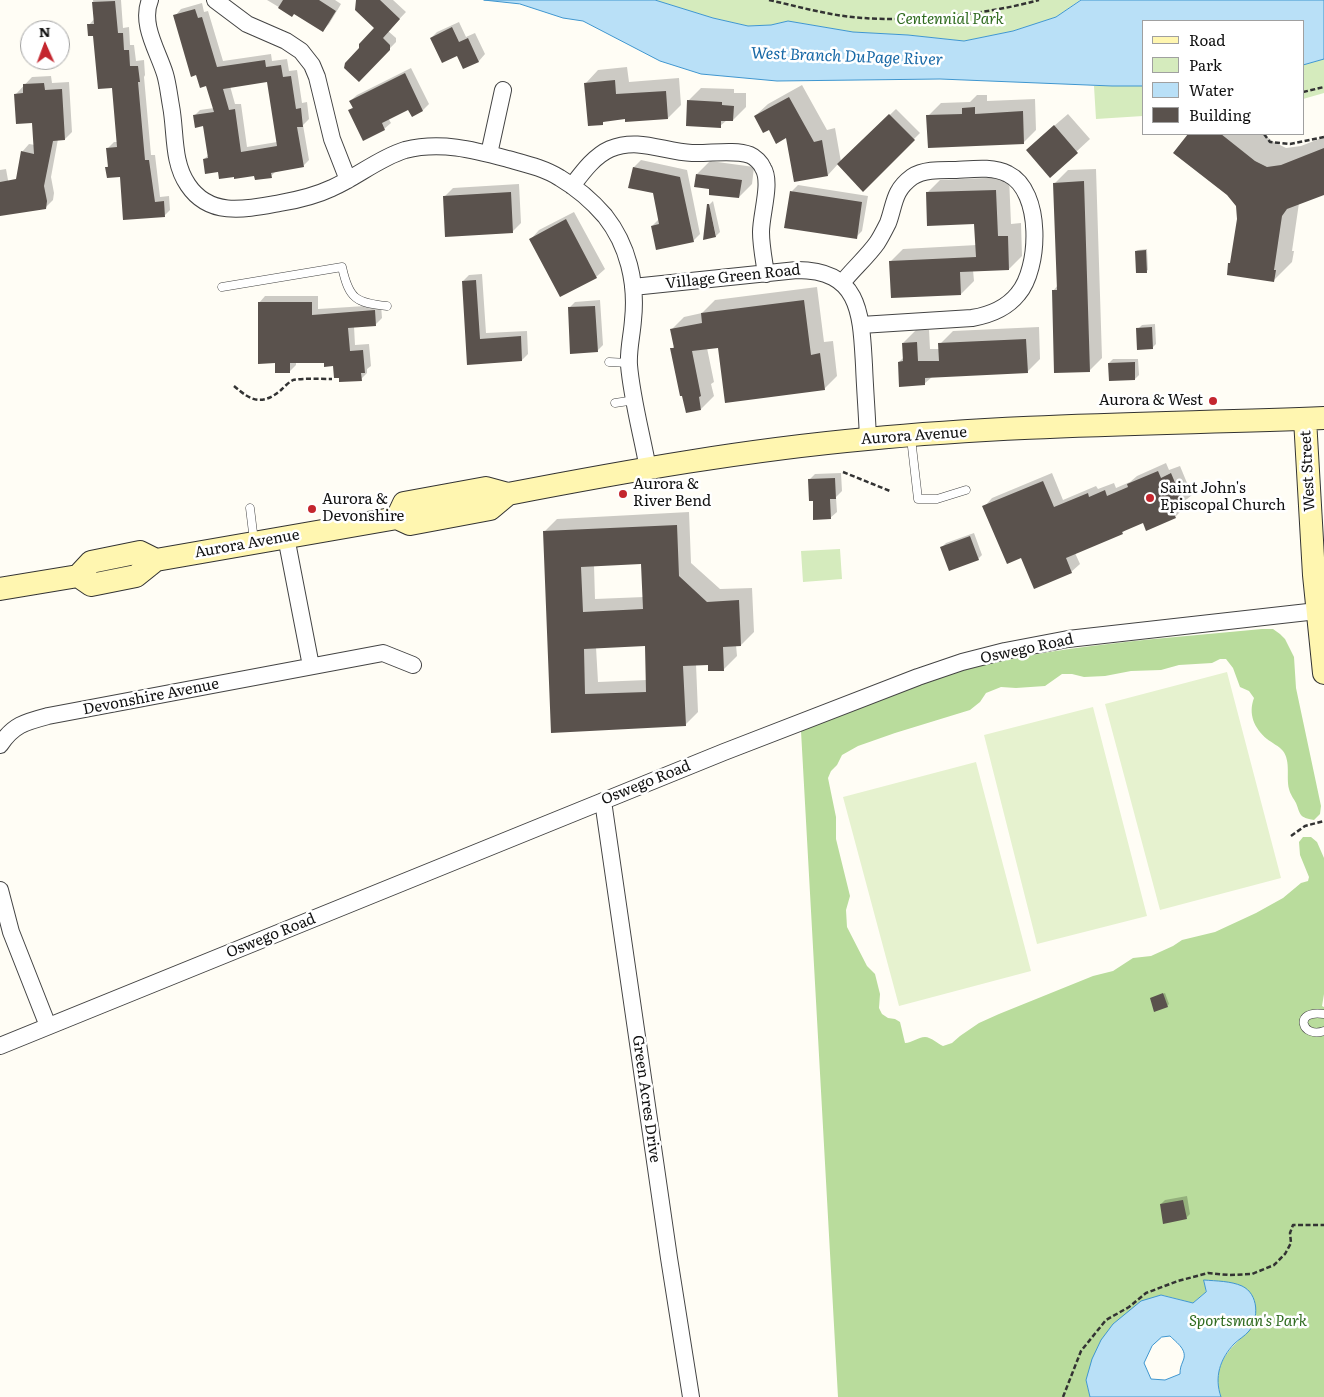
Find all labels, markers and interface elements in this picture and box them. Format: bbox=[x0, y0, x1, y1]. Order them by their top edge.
park label: Centennial Park bbox=[896, 11, 1004, 29]
north arrow bbox=[20, 20, 70, 70]
legend bbox=[1142, 20, 1304, 135]
text: N bbox=[38, 21, 51, 41]
text: Road bbox=[1189, 28, 1225, 51]
water label: West Branch DuPage River bbox=[751, 44, 943, 70]
text: Park bbox=[1189, 53, 1222, 76]
text: Water bbox=[1189, 78, 1234, 101]
text: Building bbox=[1189, 103, 1251, 126]
street label: Village Green Road bbox=[665, 261, 801, 293]
place label: Aurora & West bbox=[1099, 392, 1203, 410]
marker: Aurora & West bbox=[1207, 395, 1219, 407]
street label: Aurora Avenue bbox=[860, 423, 968, 449]
street label: West Street bbox=[1297, 430, 1319, 512]
place label: Aurora & River Bend bbox=[633, 476, 711, 511]
place label: Saint John's Episcopal Church bbox=[1160, 480, 1286, 515]
marker: Aurora & River Bend bbox=[617, 488, 629, 500]
place label: Aurora & Devonshire bbox=[322, 491, 404, 526]
marker: Saint John's Episcopal Church bbox=[1144, 492, 1156, 504]
marker: Aurora & Devonshire bbox=[306, 503, 318, 515]
street label: Aurora Avenue bbox=[193, 526, 301, 562]
street label: Oswego Road bbox=[979, 630, 1075, 668]
street label: Devonshire Avenue bbox=[82, 675, 220, 719]
street label: Oswego Road bbox=[599, 757, 693, 809]
street label: Oswego Road bbox=[224, 910, 318, 962]
street label: Green Acres Drive bbox=[628, 1034, 664, 1164]
park label: Sportsman's Park bbox=[1189, 1313, 1307, 1331]

